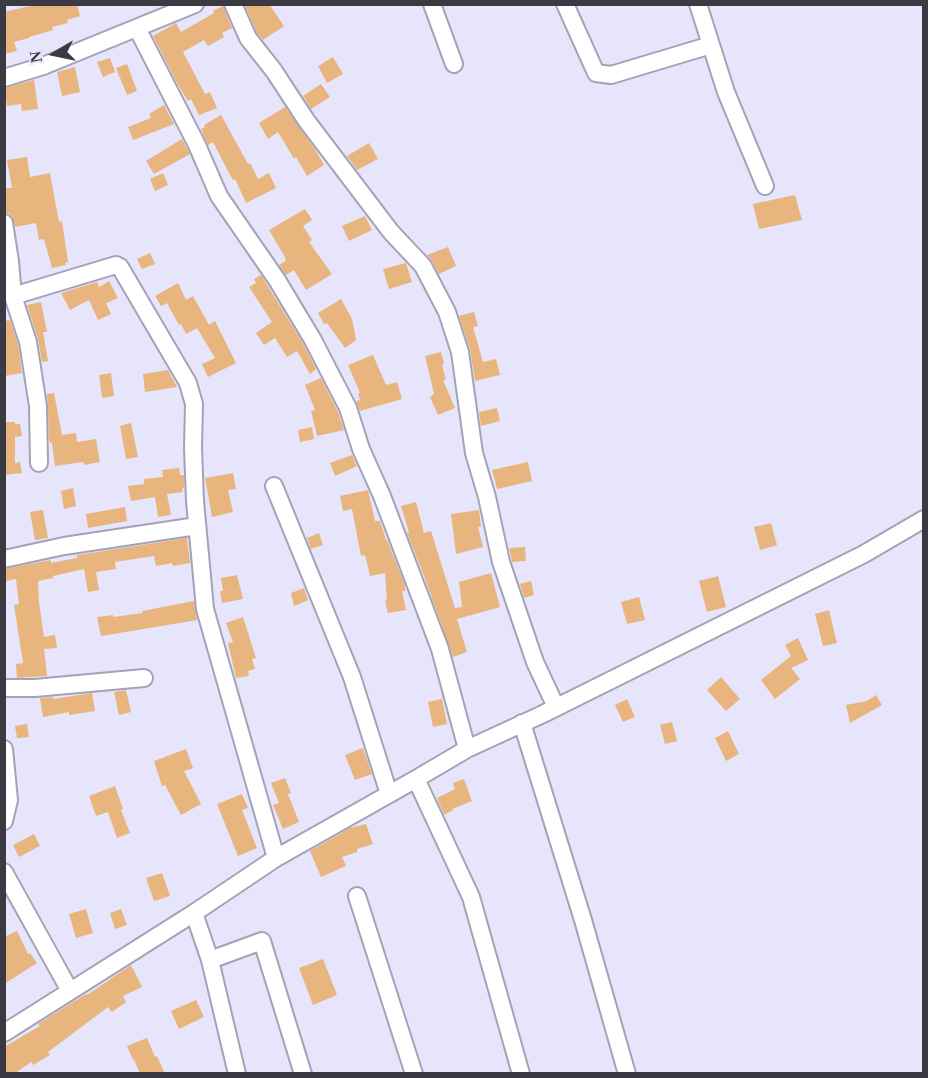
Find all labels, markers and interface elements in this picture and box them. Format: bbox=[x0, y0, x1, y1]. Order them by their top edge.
north arrow bbox=[24, 24, 84, 84]
text: N bbox=[26, 50, 45, 64]

